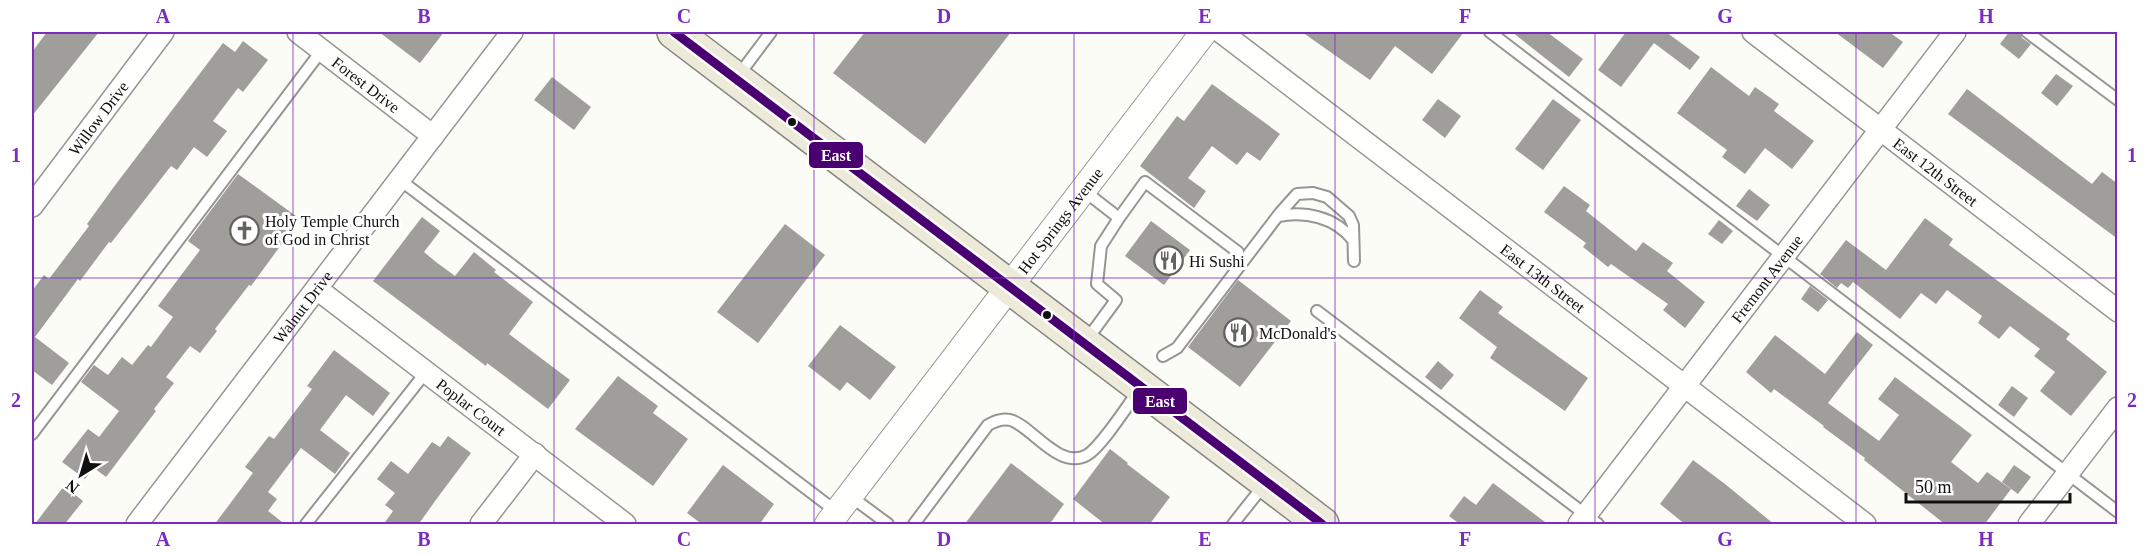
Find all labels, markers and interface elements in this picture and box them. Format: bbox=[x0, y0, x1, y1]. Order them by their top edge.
text: A bbox=[156, 5, 171, 27]
text: B bbox=[417, 5, 431, 27]
text: C bbox=[677, 5, 691, 27]
text: D bbox=[937, 5, 951, 27]
text: E bbox=[1198, 5, 1212, 27]
text: F bbox=[1459, 5, 1471, 27]
text: G bbox=[1717, 5, 1733, 27]
text: H bbox=[1978, 5, 1994, 27]
street label: Forest Drive bbox=[329, 53, 403, 116]
street label: Willow Drive bbox=[65, 78, 131, 158]
unlabelled marker bbox=[786, 116, 798, 128]
street label: East 12th Street bbox=[1890, 134, 1982, 210]
line badge: East bbox=[808, 141, 864, 169]
text: 1 bbox=[11, 144, 21, 166]
text: 1 bbox=[2127, 144, 2137, 166]
text: East bbox=[821, 147, 852, 164]
street label: Hot Springs Avenue bbox=[1014, 164, 1106, 277]
place label: Holy Temple Church of God in Christ bbox=[265, 213, 400, 248]
church icon: Holy Temple Church of God in Christ bbox=[228, 214, 260, 246]
street label: Fremont Avenue bbox=[1728, 231, 1806, 326]
street label: East 13th Street bbox=[1497, 240, 1589, 316]
restaurant icon: Hi Sushi bbox=[1152, 245, 1184, 277]
place label: Hi Sushi bbox=[1189, 253, 1245, 270]
street label: Walnut Drive bbox=[270, 267, 335, 346]
unlabelled marker bbox=[1041, 309, 1053, 321]
restaurant icon: McDonald's bbox=[1222, 317, 1254, 349]
place label: McDonald's bbox=[1259, 325, 1337, 342]
street label: Poplar Court bbox=[433, 375, 510, 439]
line badge: East bbox=[1132, 387, 1188, 415]
text: 2 bbox=[11, 389, 21, 411]
text: 2 bbox=[2127, 389, 2137, 411]
text: East bbox=[1145, 393, 1176, 410]
north arrow bbox=[51, 445, 111, 505]
scale bar bbox=[1906, 466, 2070, 504]
text: N bbox=[62, 476, 82, 497]
text: 50 m bbox=[1915, 477, 1952, 497]
text: A bbox=[156, 528, 171, 550]
text: B bbox=[417, 528, 431, 550]
text: C bbox=[677, 528, 691, 550]
text: D bbox=[937, 528, 951, 550]
text: E bbox=[1198, 528, 1212, 550]
text: F bbox=[1459, 528, 1471, 550]
text: G bbox=[1717, 528, 1733, 550]
text: H bbox=[1978, 528, 1994, 550]

